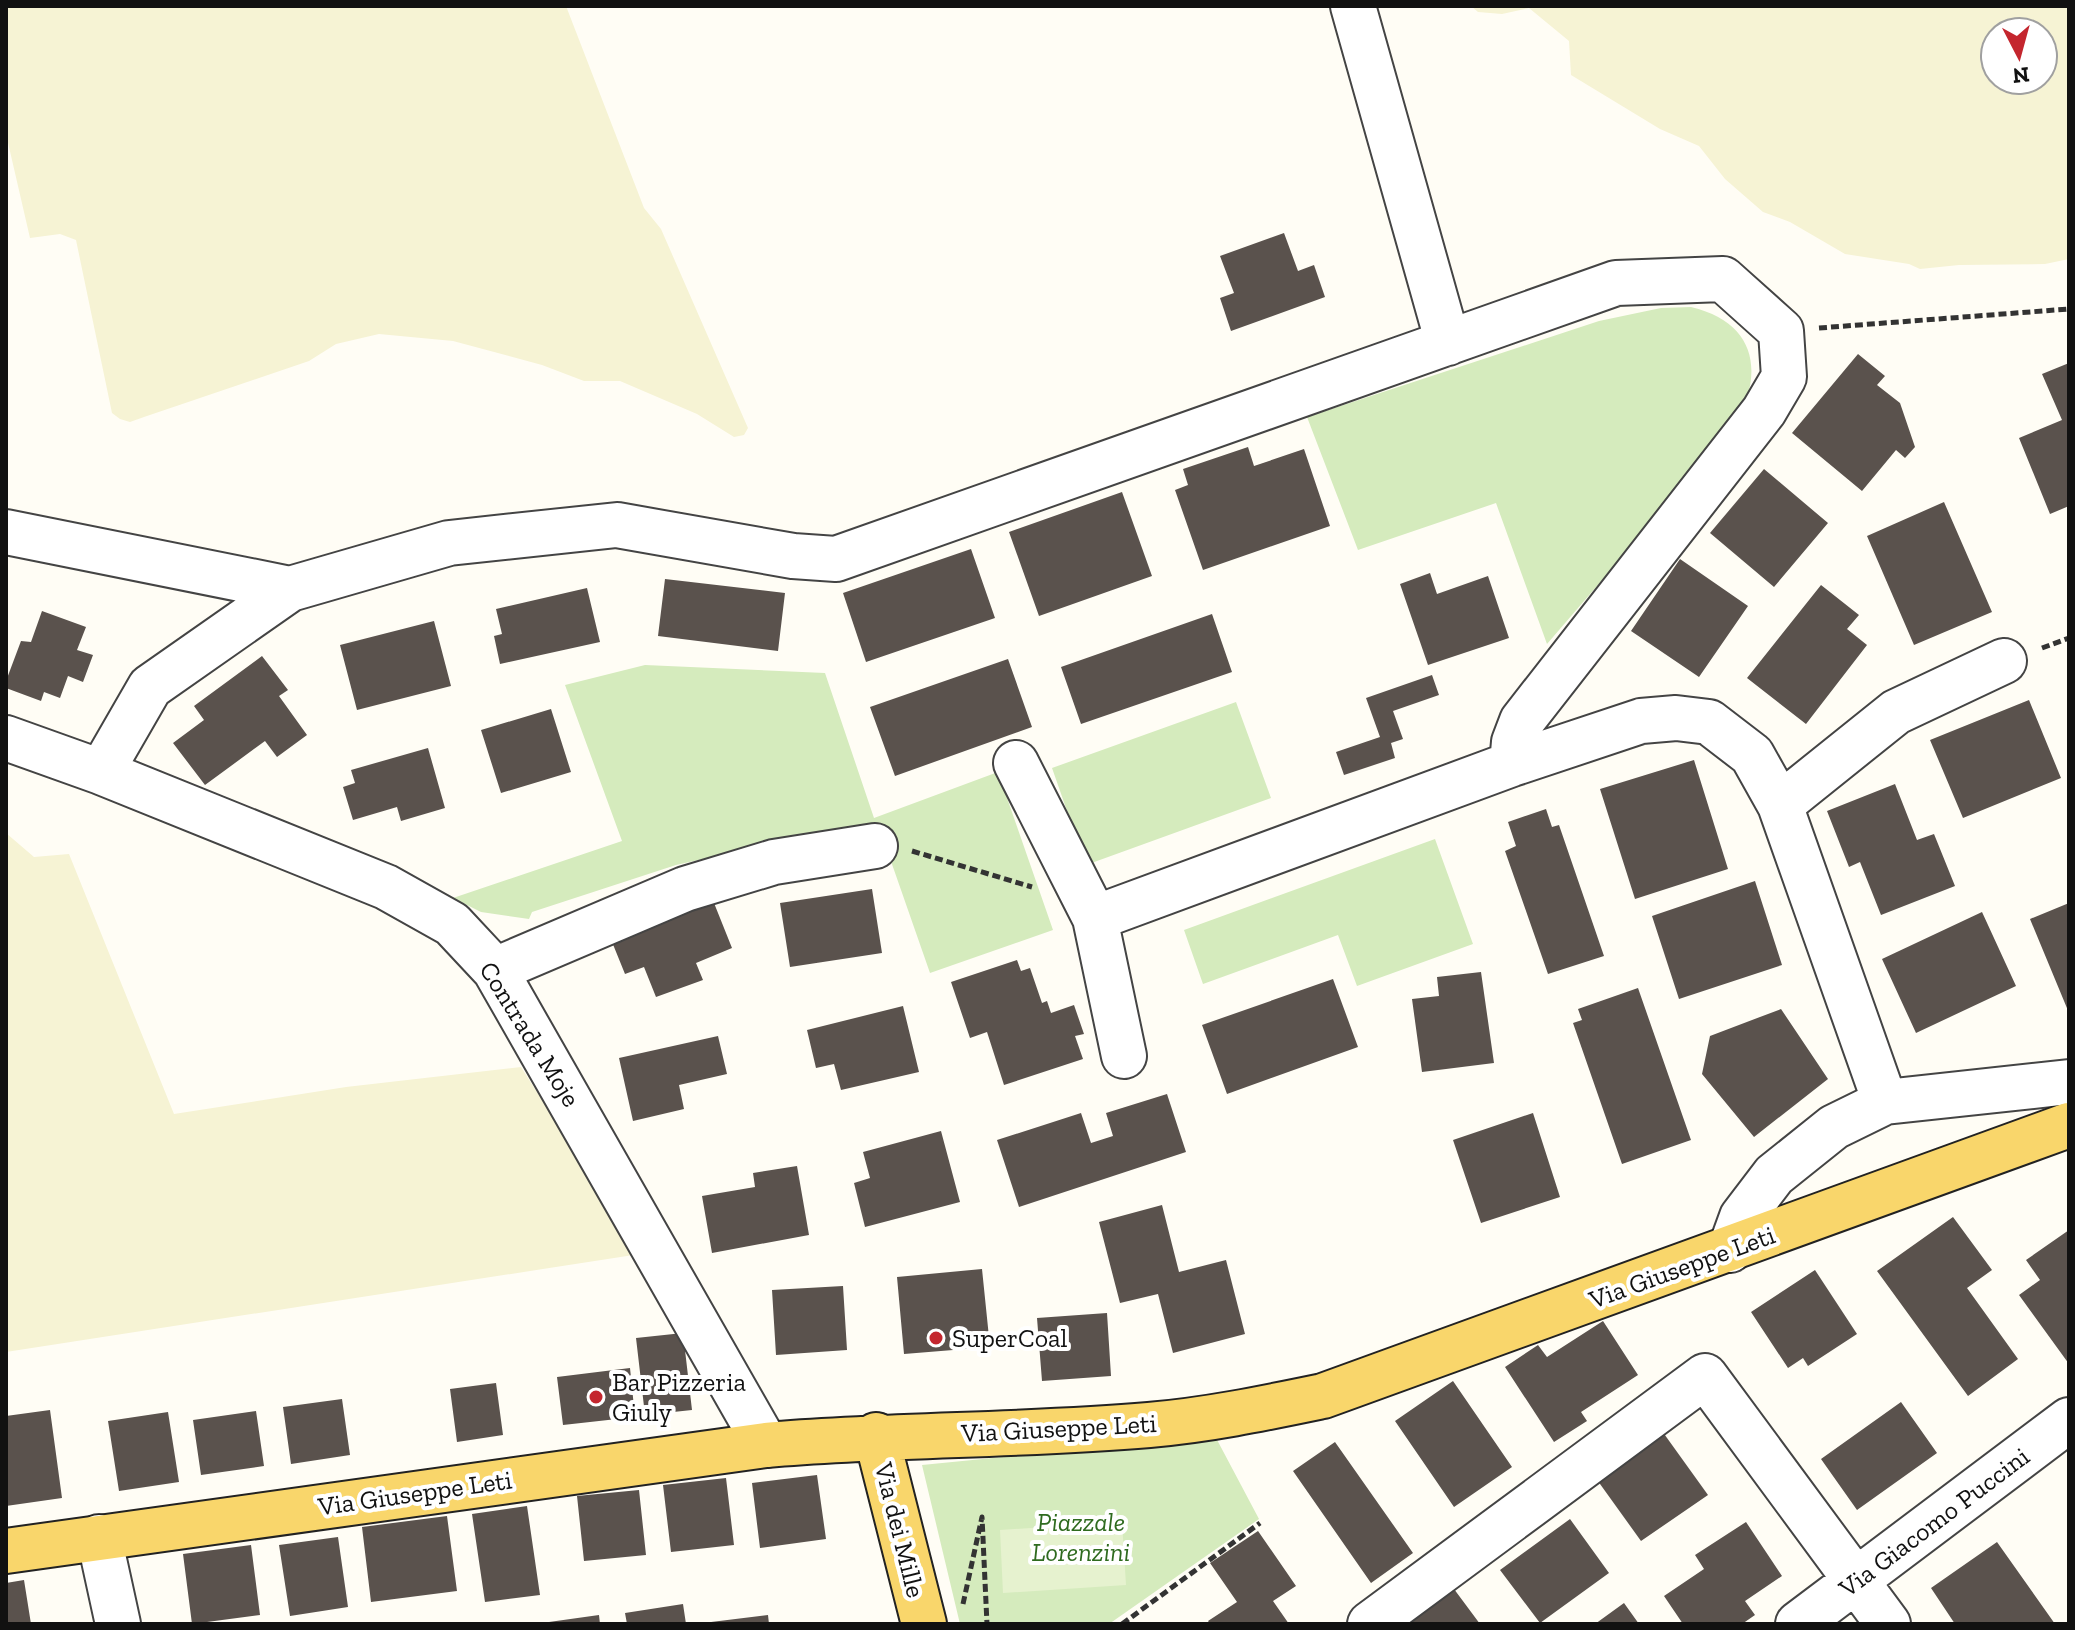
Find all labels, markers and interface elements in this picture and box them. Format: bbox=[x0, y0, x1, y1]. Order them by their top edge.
north arrow bbox=[1979, 16, 2059, 96]
text: N bbox=[2011, 61, 2031, 90]
street label: Contrada Moje bbox=[473, 955, 587, 1113]
street label: Via Giuseppe Leti bbox=[1584, 1219, 1779, 1316]
place label: SuperCoal bbox=[952, 1322, 1068, 1354]
marker: SuperCoal bbox=[927, 1329, 945, 1347]
place label: Bar Pizzeria Giuly bbox=[612, 1366, 746, 1428]
marker: Bar Pizzeria Giuly bbox=[587, 1388, 605, 1406]
street label: Via Giuseppe Leti bbox=[960, 1407, 1157, 1449]
street label: Via Giacomo Puccini bbox=[1832, 1440, 2035, 1605]
street label: Via dei Mille bbox=[868, 1458, 932, 1601]
street label: Via Giuseppe Leti bbox=[315, 1464, 514, 1523]
park label: Piazzale Lorenzini bbox=[1032, 1506, 1130, 1568]

